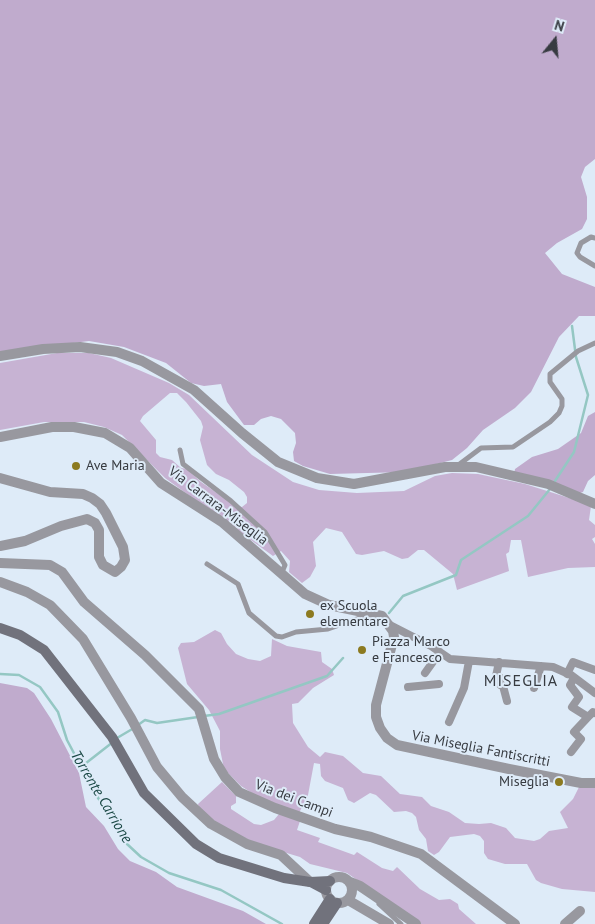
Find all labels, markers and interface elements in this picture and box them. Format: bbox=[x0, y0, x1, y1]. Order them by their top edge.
north arrow bbox=[530, 15, 580, 65]
text: N bbox=[552, 16, 566, 36]
place label: Ave Maria bbox=[86, 458, 145, 474]
marker: Ave Maria bbox=[70, 460, 82, 472]
street label: Via Carrara-Miseglia bbox=[165, 463, 271, 549]
place label: ex Scuola elementare bbox=[320, 598, 388, 630]
marker: ex Scuola elementare bbox=[304, 608, 316, 620]
place label: Piazza Marco e Francesco bbox=[372, 634, 450, 666]
marker: Piazza Marco e Francesco bbox=[356, 644, 368, 656]
district label: MISEGLIA bbox=[483, 671, 559, 691]
street label: Via Miseglia Fantiscritti bbox=[410, 727, 552, 771]
water label: Torrente Carrione bbox=[66, 747, 136, 847]
place label: Miseglia bbox=[499, 774, 549, 790]
street label: Via dei Campi bbox=[253, 776, 335, 822]
marker: Miseglia bbox=[553, 776, 565, 788]

